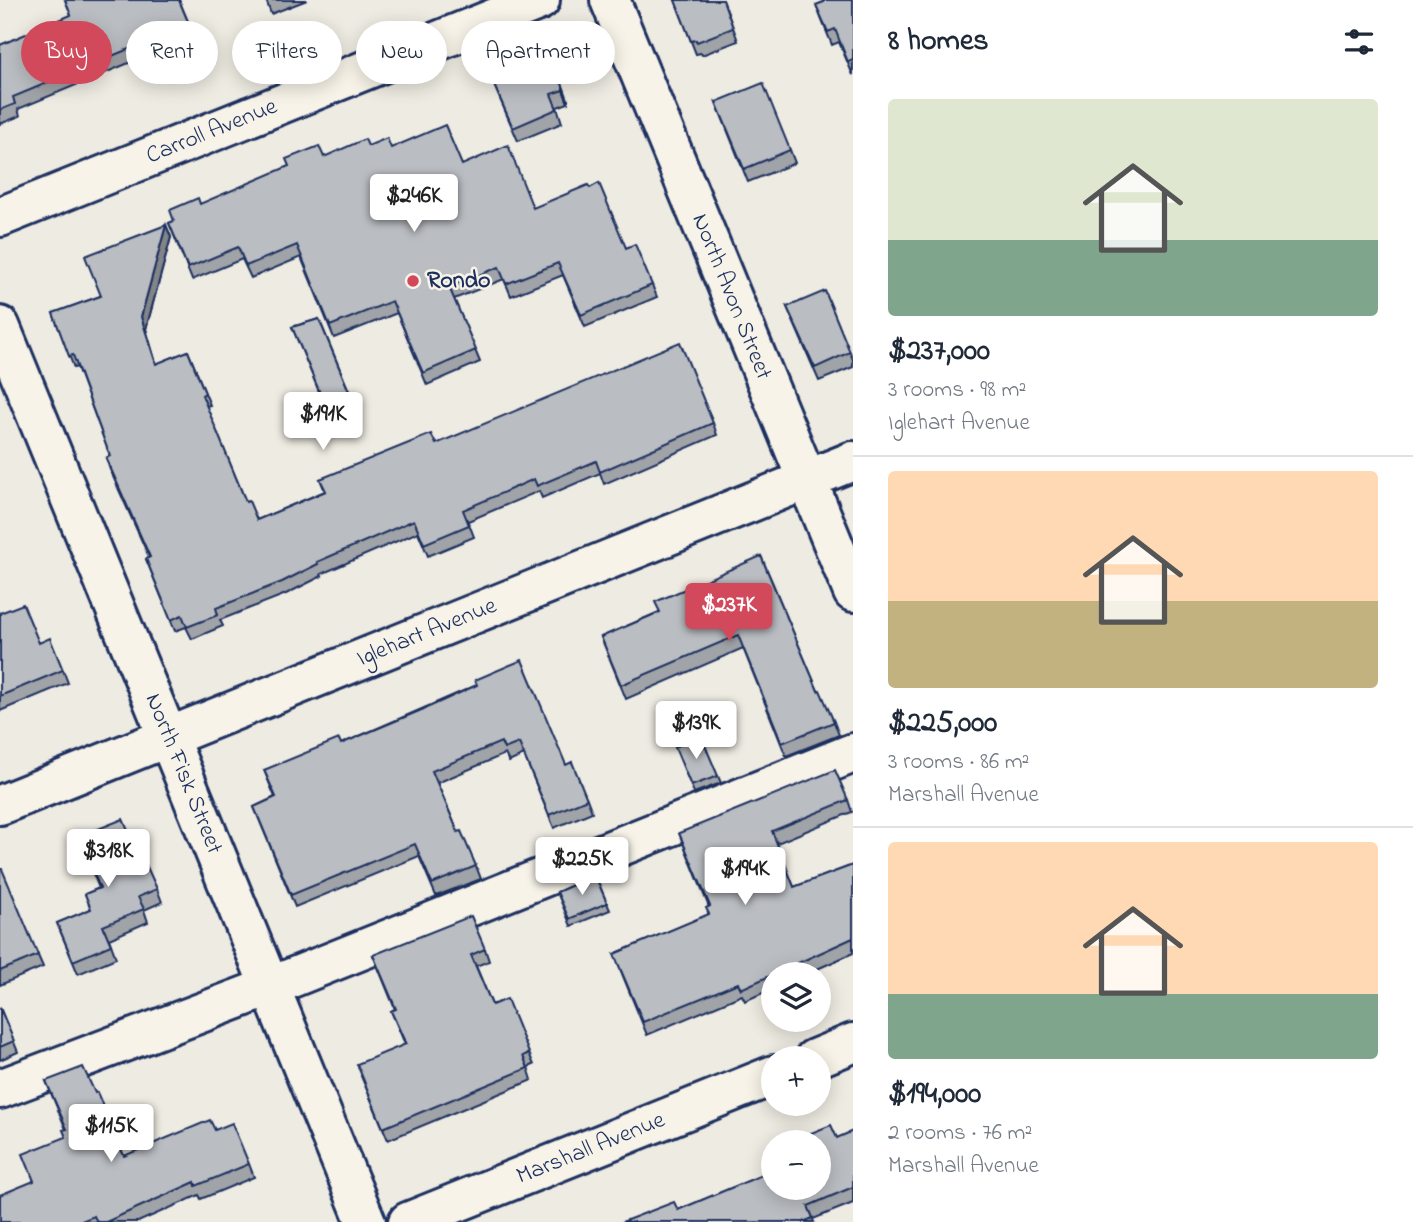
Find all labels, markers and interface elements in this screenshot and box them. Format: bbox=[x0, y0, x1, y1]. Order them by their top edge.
text: 8 homes bbox=[888, 20, 989, 64]
chip: Buy bbox=[21, 21, 112, 84]
chip: Rent bbox=[126, 21, 218, 84]
chip: Filters bbox=[232, 21, 342, 84]
chip: New bbox=[356, 21, 447, 84]
chip: Apartment bbox=[461, 21, 615, 84]
icon: filters bbox=[1340, 23, 1378, 61]
street label: Carroll Avenue bbox=[141, 90, 283, 174]
icon: home bbox=[1070, 145, 1196, 271]
pin: $246K bbox=[365, 174, 463, 234]
text: $246K bbox=[386, 180, 442, 213]
street label: North Avon Street bbox=[682, 209, 780, 385]
place label: Rondo bbox=[427, 264, 491, 299]
marker: Rondo bbox=[405, 273, 421, 289]
text: $237,000 bbox=[888, 330, 990, 374]
text: 3 rooms · 98 m² bbox=[888, 374, 1026, 407]
pin: $191K bbox=[274, 392, 372, 452]
text: $191K bbox=[300, 398, 346, 431]
text: Iglehart Avenue bbox=[888, 407, 1030, 440]
icon: home bbox=[1070, 517, 1196, 643]
pin: $237K bbox=[680, 584, 778, 643]
street label: Iglehart Avenue bbox=[352, 589, 502, 677]
text: $237K bbox=[701, 589, 757, 622]
street label: North Fisk Street bbox=[135, 688, 231, 860]
pin: $139K bbox=[647, 702, 745, 761]
text: $225,000 bbox=[888, 702, 997, 746]
text: $139K bbox=[672, 707, 720, 740]
text: 3 rooms · 86 m² bbox=[888, 746, 1029, 779]
text: Marshall Avenue bbox=[888, 779, 1039, 812]
pin: $318K bbox=[59, 830, 157, 889]
text: $318K bbox=[83, 835, 133, 868]
pin: $225K bbox=[533, 838, 631, 897]
text: $225K bbox=[551, 843, 613, 876]
pin: $194K bbox=[696, 848, 794, 907]
text: $194K bbox=[721, 853, 769, 886]
icon: home bbox=[1070, 888, 1196, 1014]
map controls bbox=[761, 962, 831, 1200]
button: layers bbox=[761, 962, 831, 1032]
button: + bbox=[761, 1046, 831, 1116]
text: $194,000 bbox=[888, 1073, 981, 1117]
street label: Marshall Avenue bbox=[511, 1103, 671, 1195]
pin: $115K bbox=[62, 1104, 160, 1164]
text: $115K bbox=[85, 1110, 137, 1143]
text: 2 rooms · 76 m² bbox=[888, 1117, 1032, 1150]
button: − bbox=[761, 1130, 831, 1200]
text: Marshall Avenue bbox=[888, 1150, 1039, 1183]

